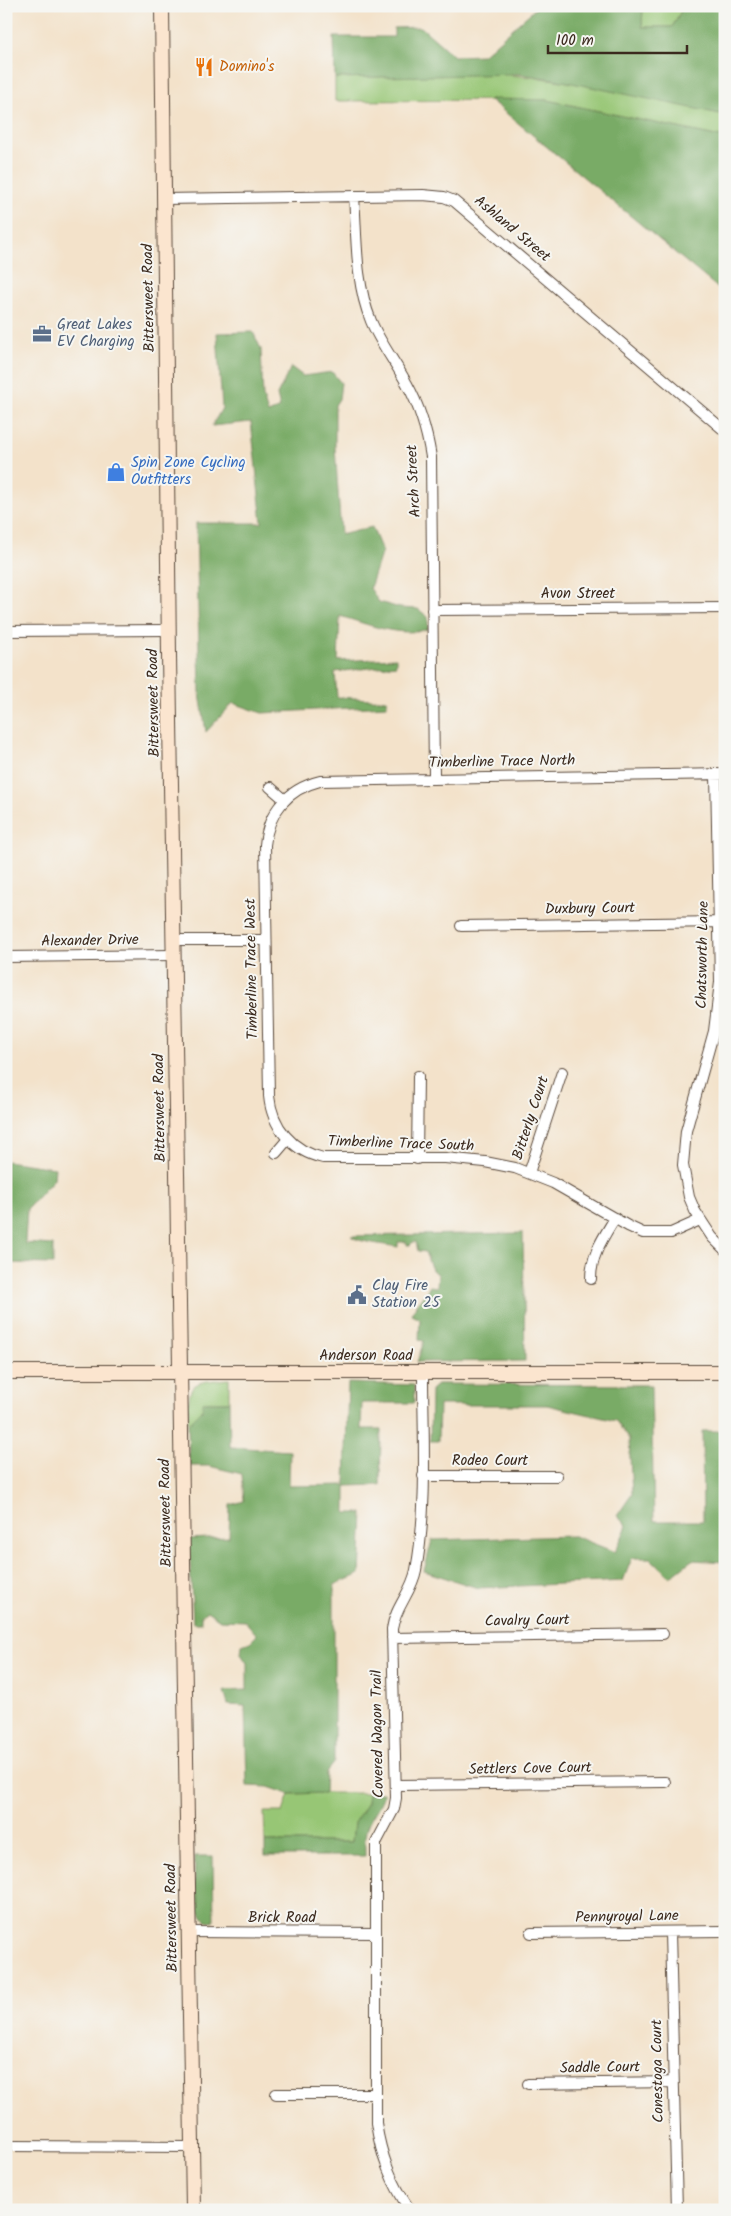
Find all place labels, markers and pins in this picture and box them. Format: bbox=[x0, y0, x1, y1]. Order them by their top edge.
place label: Domino's bbox=[219, 55, 275, 79]
restaurant icon: Domino's bbox=[193, 56, 215, 78]
place label: Great Lakes EV Charging bbox=[57, 313, 135, 354]
office icon: Great Lakes EV Charging bbox=[31, 323, 53, 345]
place label: Spin Zone Cycling Outfitters bbox=[131, 451, 246, 492]
shop icon: Spin Zone Cycling Outfitters bbox=[105, 461, 127, 483]
place label: Clay Fire Station 25 bbox=[372, 1274, 441, 1315]
public building icon: Clay Fire Station 25 bbox=[346, 1284, 368, 1306]

